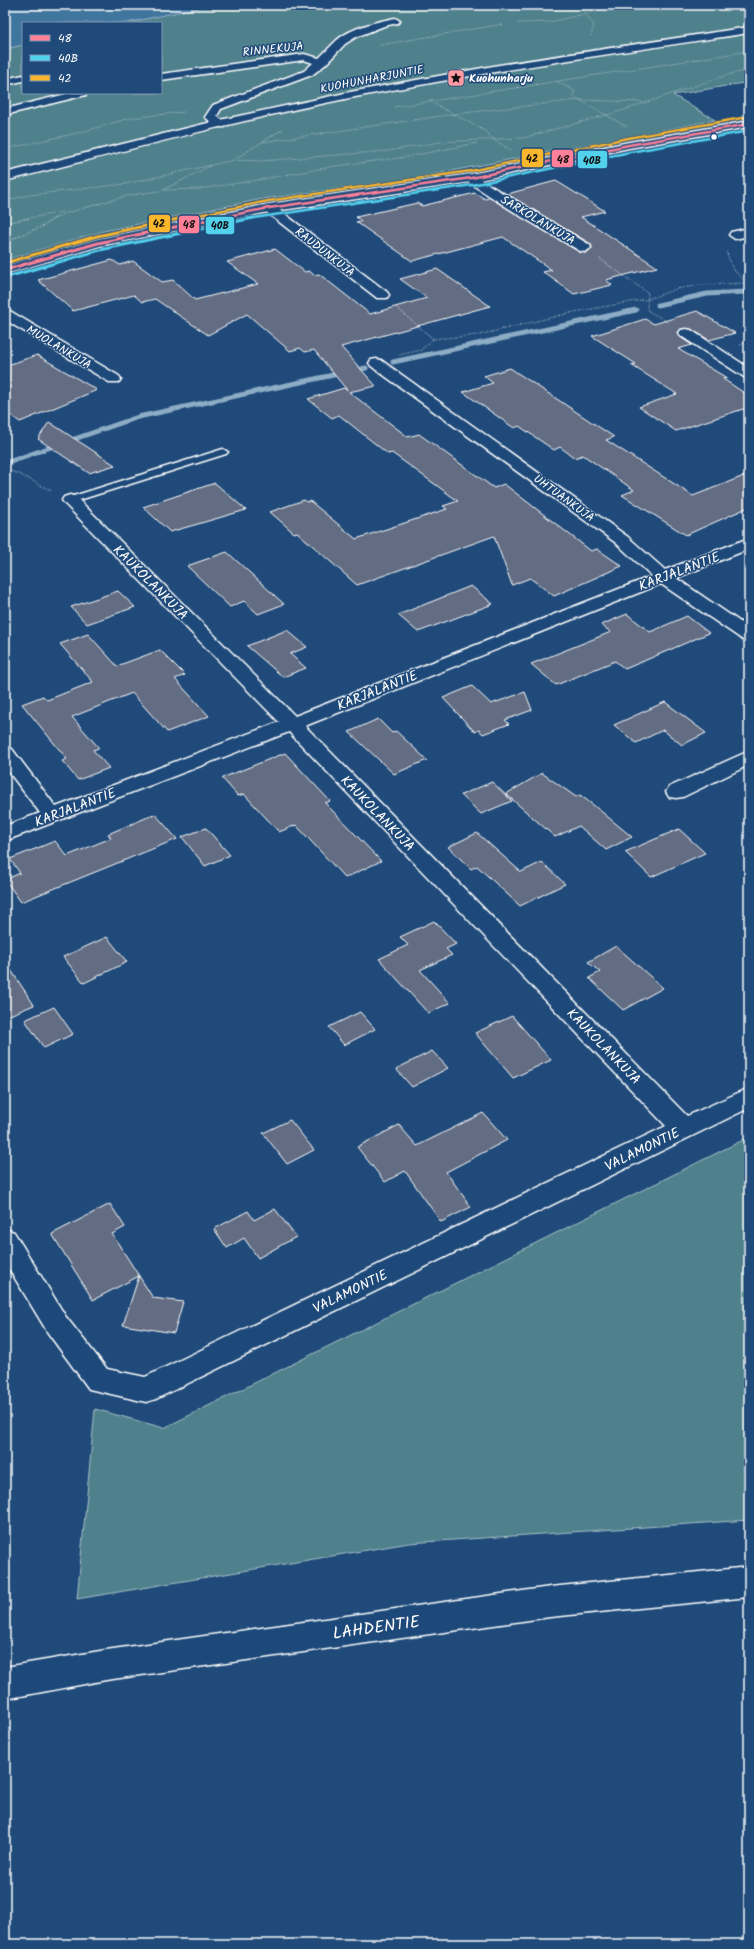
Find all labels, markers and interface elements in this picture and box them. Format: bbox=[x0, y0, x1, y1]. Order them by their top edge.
legend bbox=[22, 22, 162, 94]
text: 48 bbox=[58, 29, 73, 48]
street label: RINNEKUJA bbox=[242, 37, 304, 62]
text: 40B bbox=[58, 49, 78, 68]
street label: KUOHUNHARJUNTIE bbox=[319, 60, 427, 99]
place icon: Kuohunharju bbox=[446, 68, 466, 88]
text: 42 bbox=[58, 69, 72, 88]
place label: Kuohunharju bbox=[469, 69, 533, 88]
unlabelled marker bbox=[709, 132, 719, 142]
line badge: 42 bbox=[521, 148, 544, 168]
line badge: 48 bbox=[551, 149, 574, 168]
text: 42 bbox=[526, 150, 538, 168]
line badge: 40B bbox=[577, 150, 608, 169]
text: 48 bbox=[557, 151, 570, 169]
text: 40B bbox=[583, 152, 601, 170]
street label: SARKOLANKUJA bbox=[497, 191, 579, 250]
line badge: 42 bbox=[148, 214, 171, 233]
text: 42 bbox=[153, 215, 165, 233]
line badge: 48 bbox=[178, 215, 200, 234]
text: 48 bbox=[183, 216, 196, 234]
line badge: 40B bbox=[205, 216, 235, 235]
text: 40B bbox=[211, 217, 229, 235]
street label: RAUDUNKUJA bbox=[291, 223, 359, 282]
street label: MUOLANKUJA bbox=[22, 320, 95, 374]
street label: UHTUANKUJA bbox=[529, 470, 598, 527]
street label: KAUKOLANKUJA bbox=[107, 540, 193, 626]
street label: KARJALANTIE bbox=[635, 546, 724, 598]
street label: KARJALANTIE bbox=[334, 664, 422, 717]
street label: KAUKOLANKUJA bbox=[335, 770, 420, 857]
street label: KARJALANTIE bbox=[31, 782, 120, 834]
street label: KAUKOLANKUJA bbox=[561, 1003, 646, 1090]
street label: VALAMONTIE bbox=[601, 1122, 684, 1178]
street label: VALAMONTIE bbox=[309, 1264, 392, 1320]
street label: LAHDENTIE bbox=[331, 1609, 423, 1648]

